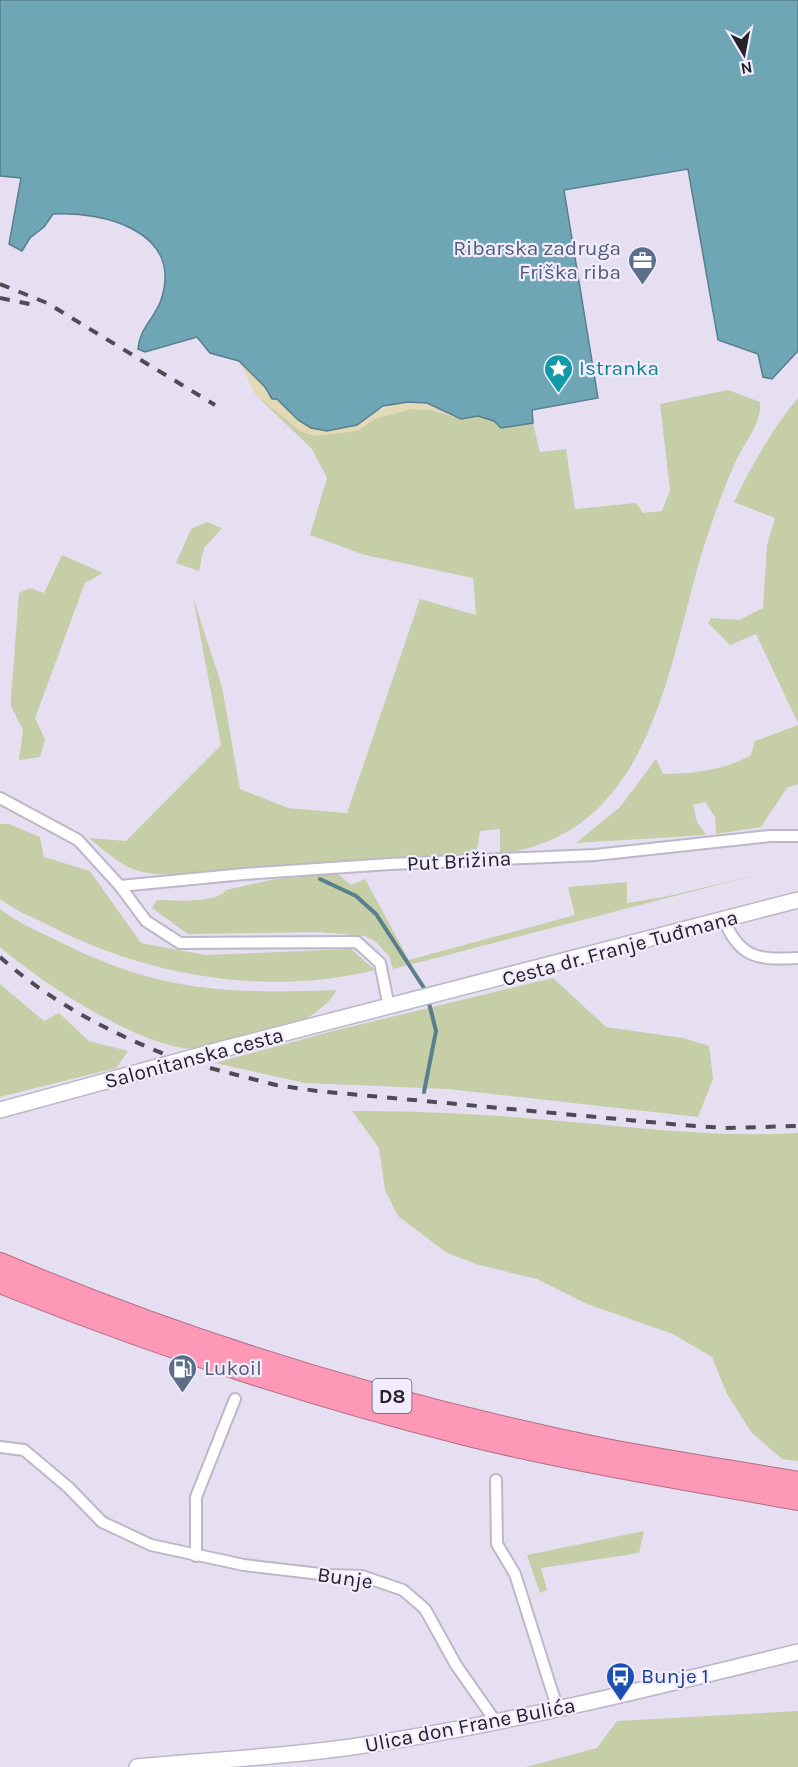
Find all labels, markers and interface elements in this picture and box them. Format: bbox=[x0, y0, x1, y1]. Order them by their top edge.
north arrow bbox=[714, 24, 774, 84]
text: N bbox=[739, 58, 754, 79]
place label: Ribarska zadruga Friška riba bbox=[453, 236, 621, 284]
office icon: Ribarska zadruga Friška riba bbox=[626, 244, 658, 286]
place icon: Istranka bbox=[542, 352, 574, 394]
place label: Istranka bbox=[579, 356, 659, 380]
street label: Put Brižina bbox=[406, 846, 512, 876]
street label: Cesta dr. Franje Tuđmana bbox=[500, 905, 740, 991]
street label: Salonitanska cesta bbox=[102, 1023, 286, 1093]
fuel station icon: Lukoil bbox=[167, 1352, 199, 1394]
place label: Lukoil bbox=[204, 1356, 262, 1380]
road number: D8 bbox=[372, 1379, 412, 1413]
street label: Bunje bbox=[316, 1562, 374, 1594]
bus stop icon: Bunje 1 bbox=[604, 1660, 636, 1702]
place label: Bunje 1 bbox=[641, 1664, 709, 1688]
street label: Ulica don Frane Bulića bbox=[363, 1693, 577, 1757]

